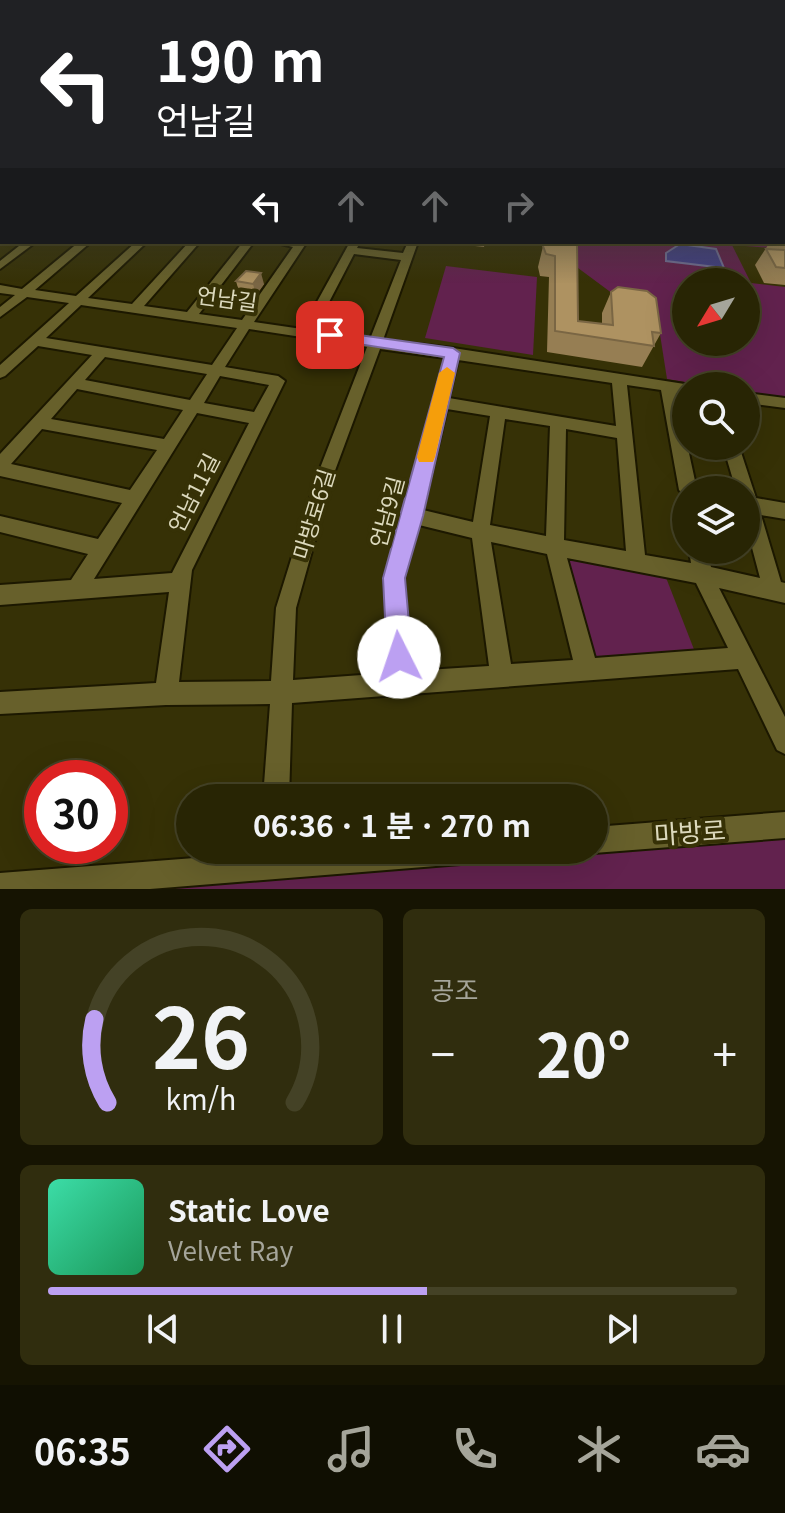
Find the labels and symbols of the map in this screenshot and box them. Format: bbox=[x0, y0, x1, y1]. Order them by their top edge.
north arrow bbox=[672, 268, 760, 356]
street label: 언남길 bbox=[195, 277, 260, 317]
pin bbox=[296, 301, 364, 369]
street label: 언남11길 bbox=[159, 447, 226, 537]
street label: 마방로6길 bbox=[283, 464, 341, 563]
street label: 언남9길 bbox=[360, 472, 410, 551]
position arrow bbox=[357, 615, 441, 699]
speed limit sign: 30 bbox=[24, 760, 128, 864]
street label: 마방로 bbox=[653, 810, 727, 851]

